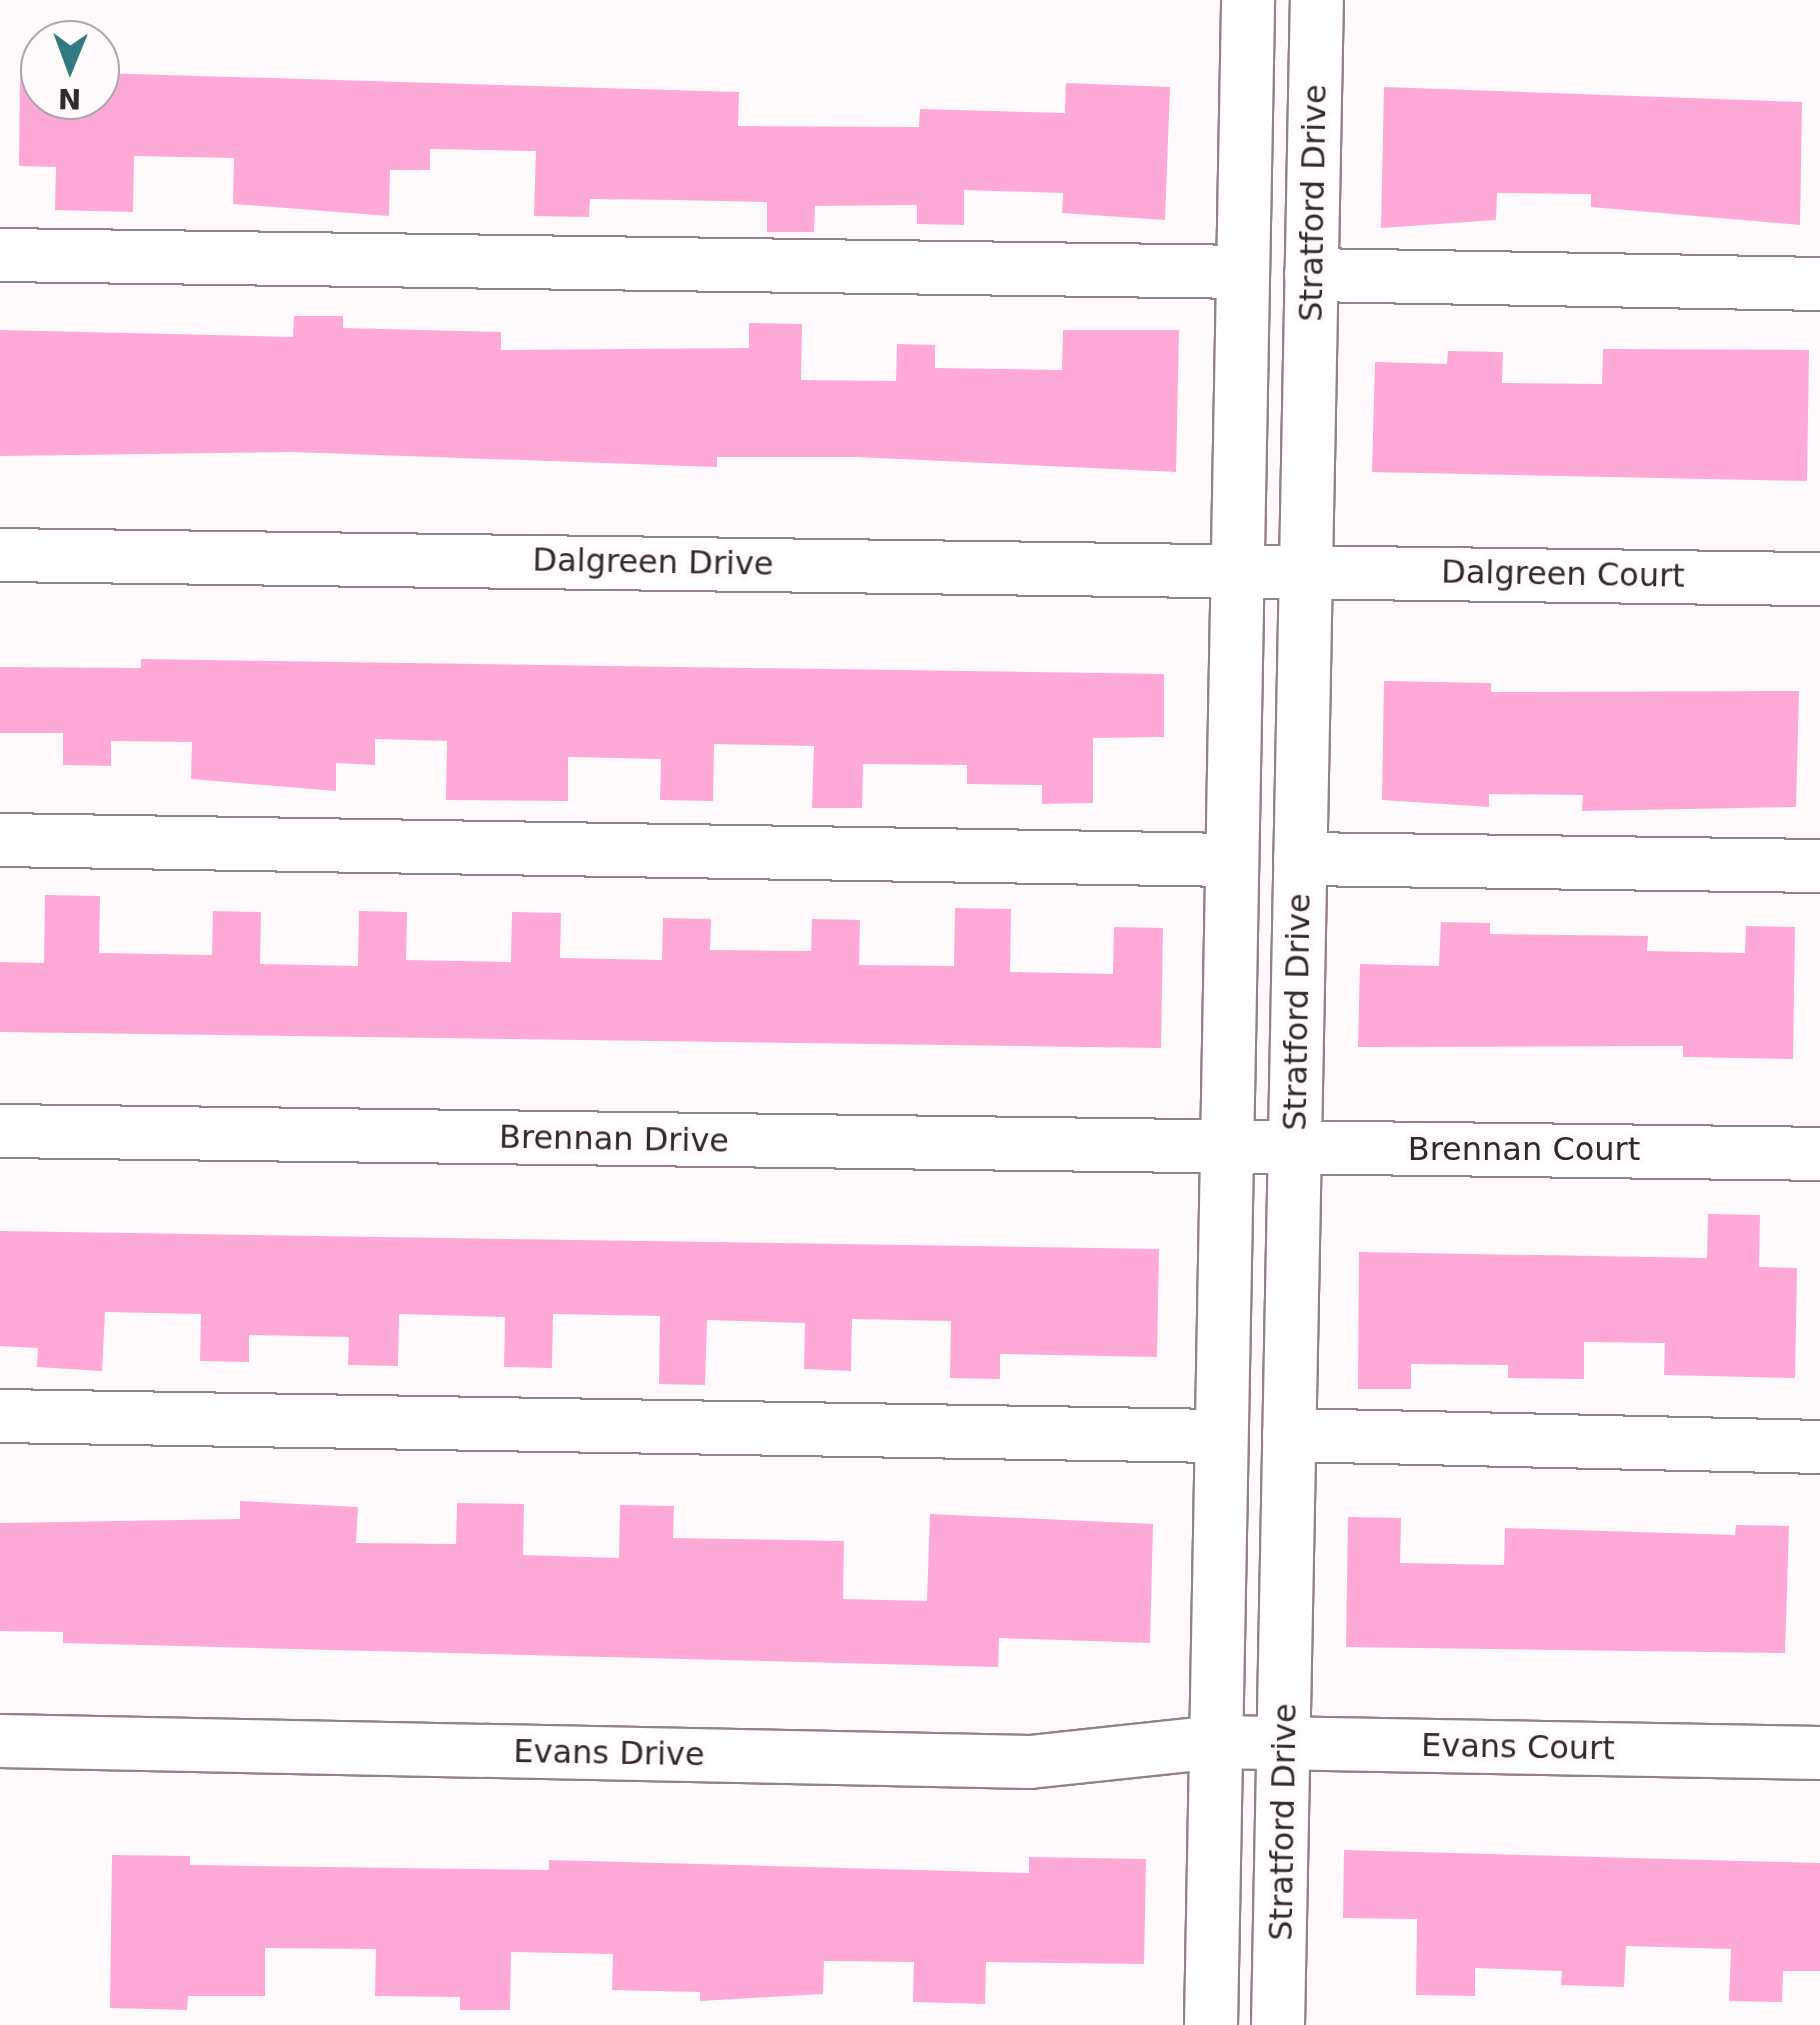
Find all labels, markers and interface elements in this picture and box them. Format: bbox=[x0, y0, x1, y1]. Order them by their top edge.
north arrow bbox=[20, 20, 120, 120]
text: N bbox=[57, 82, 82, 115]
street label: Stratford Drive bbox=[1292, 84, 1334, 322]
street label: Dalgreen Drive bbox=[532, 541, 774, 583]
street label: Dalgreen Court bbox=[1441, 553, 1685, 595]
street label: Stratford Drive bbox=[1276, 893, 1318, 1131]
street label: Brennan Drive bbox=[499, 1118, 729, 1160]
street label: Brennan Court bbox=[1408, 1130, 1640, 1168]
street label: Stratford Drive bbox=[1262, 1703, 1304, 1941]
street label: Evans Court bbox=[1421, 1726, 1615, 1768]
street label: Evans Drive bbox=[513, 1732, 705, 1774]

